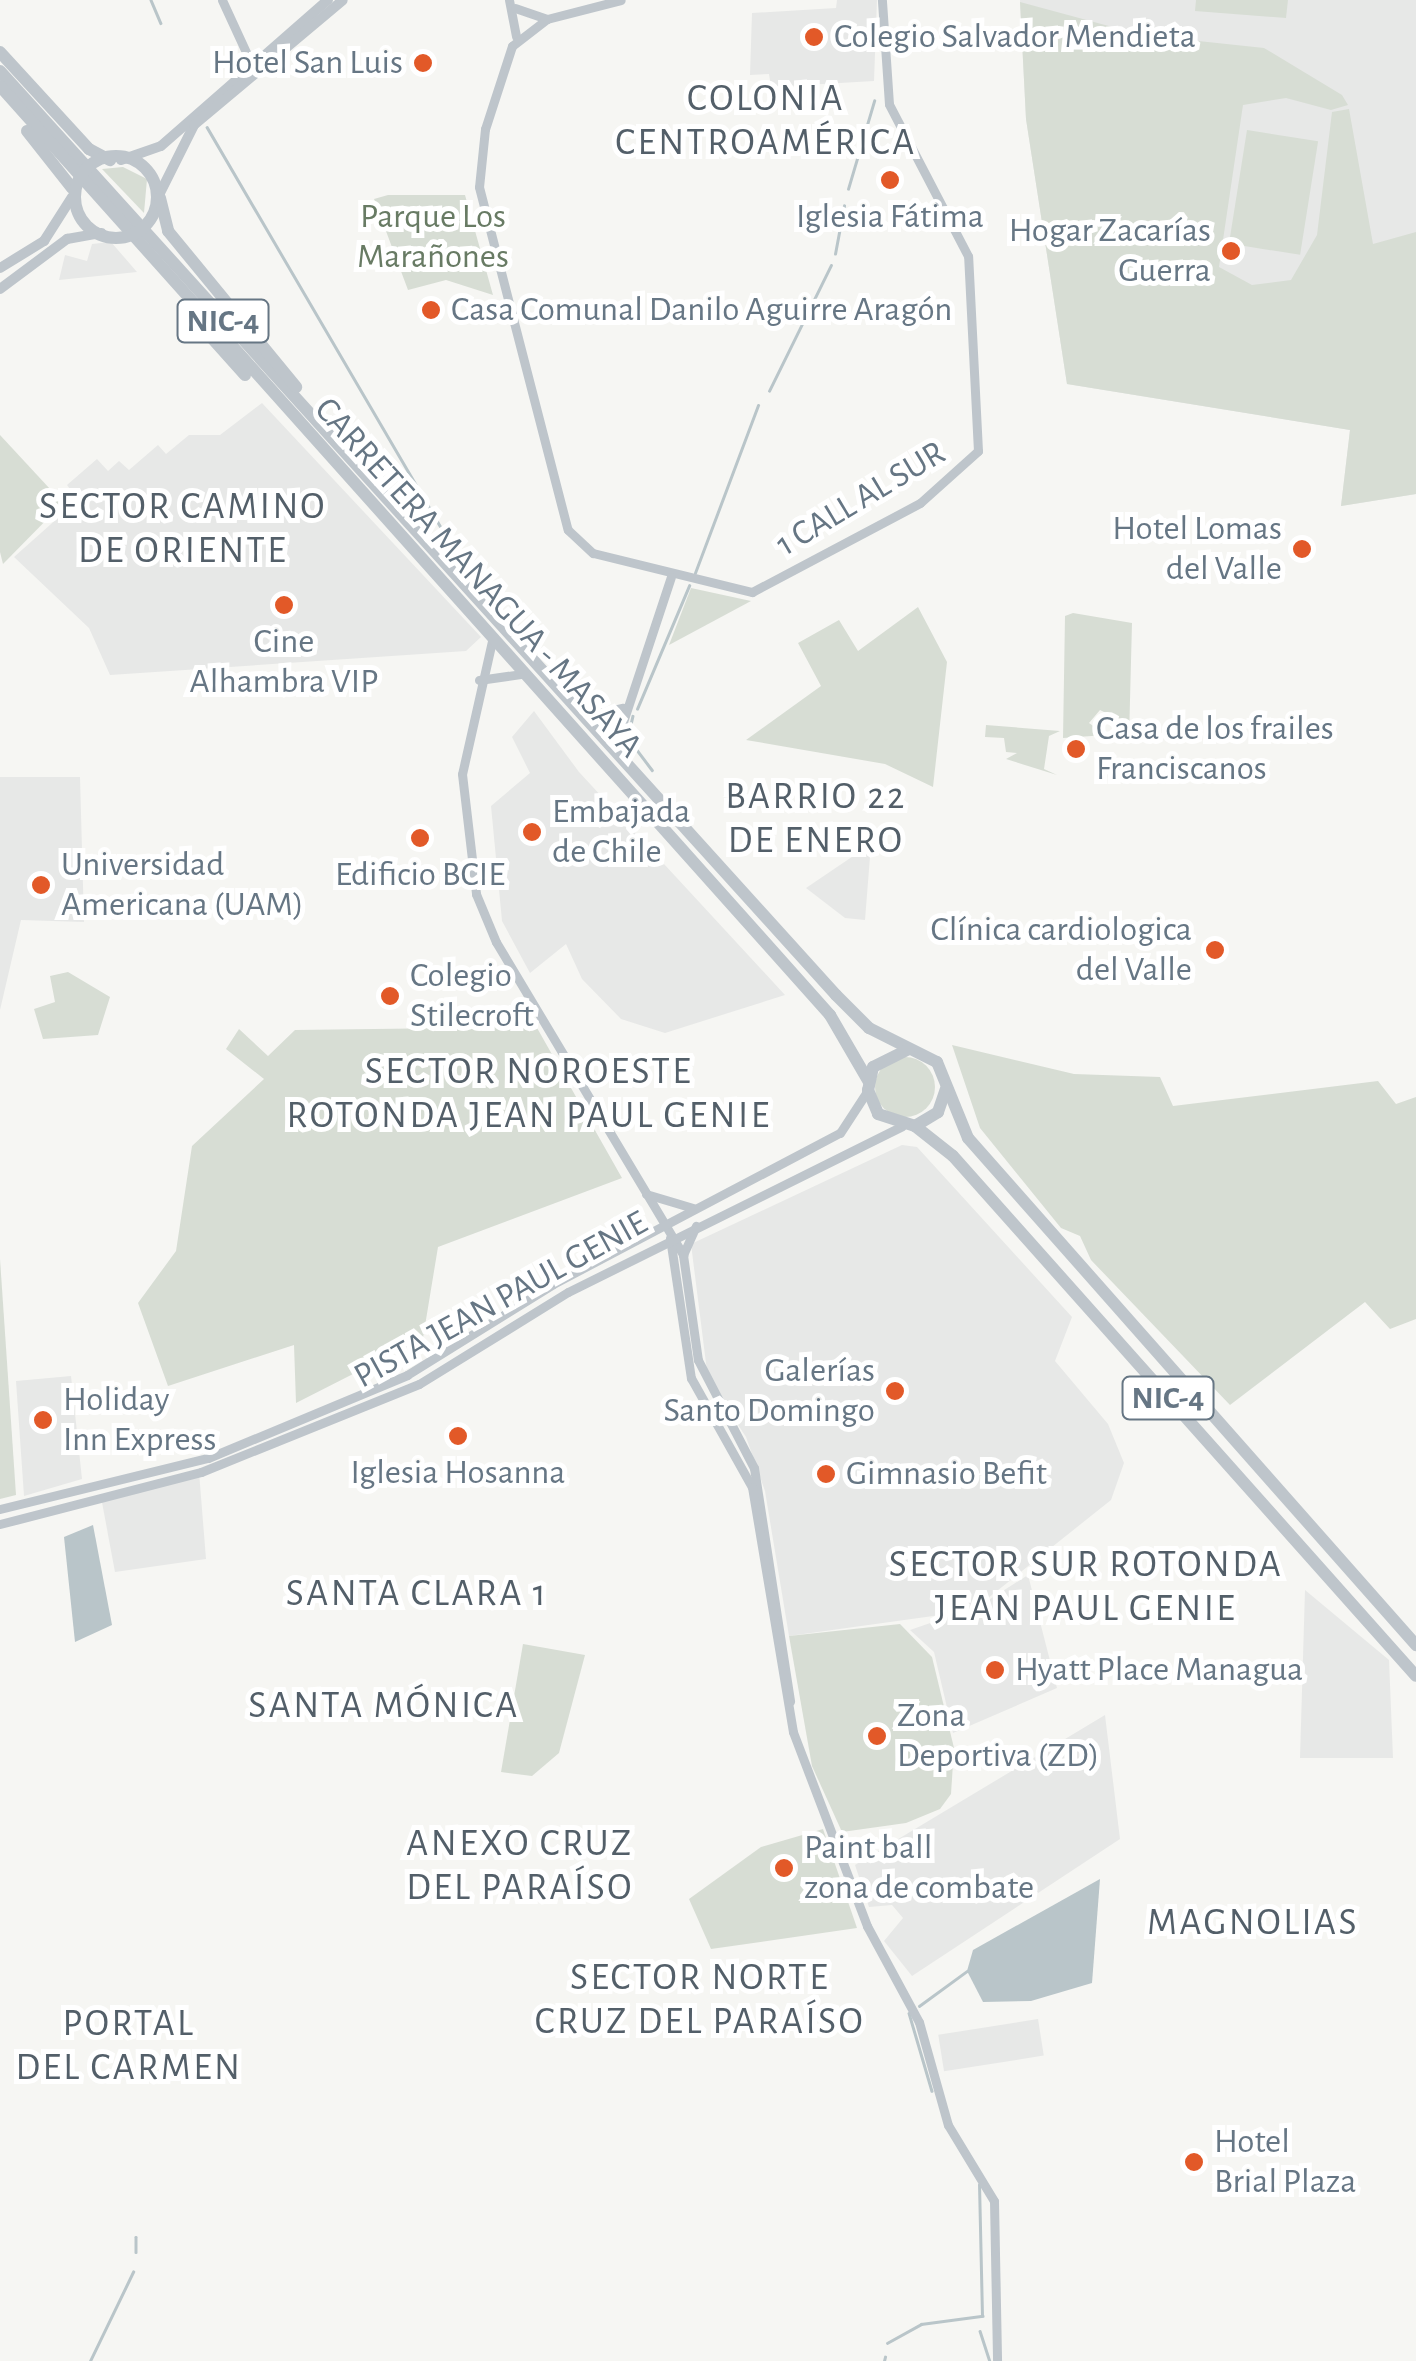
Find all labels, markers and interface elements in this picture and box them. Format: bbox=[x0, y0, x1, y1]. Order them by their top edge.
place label: Colegio Salvador Mendieta bbox=[834, 16, 1196, 58]
marker: Colegio Salvador Mendieta bbox=[803, 26, 825, 48]
place label: Hotel San Luis bbox=[212, 42, 403, 84]
marker: Hotel San Luis bbox=[412, 52, 434, 74]
district label: COLONIA CENTROAMÉRICA bbox=[615, 77, 917, 166]
marker: Iglesia Fátima bbox=[879, 169, 901, 191]
park label: Parque Los Marañones bbox=[357, 196, 509, 278]
place label: Iglesia Fátima bbox=[796, 196, 984, 238]
place label: Hogar Zacarías Guerra bbox=[1009, 210, 1211, 292]
marker: Hogar Zacarías Guerra bbox=[1220, 240, 1242, 262]
place label: Casa Comunal Danilo Aguirre Aragón bbox=[451, 289, 952, 331]
road number: NIC-4 bbox=[176, 294, 270, 348]
marker: Casa Comunal Danilo Aguirre Aragón bbox=[420, 299, 442, 321]
street label: CARRETERA MANAGUA - MASAYA bbox=[305, 389, 651, 767]
street label: 1 CALL AL SUR bbox=[769, 432, 953, 566]
district label: SECTOR CAMINO DE ORIENTE bbox=[39, 485, 327, 574]
place label: Hotel Lomas del Valle bbox=[1112, 508, 1282, 590]
marker: Hotel Lomas del Valle bbox=[1291, 538, 1313, 560]
marker: Cine Alhambra VIP bbox=[273, 594, 295, 616]
place label: Cine Alhambra VIP bbox=[190, 621, 378, 703]
place label: Casa de los frailes Franciscanos bbox=[1096, 708, 1334, 790]
marker: Casa de los frailes Franciscanos bbox=[1065, 738, 1087, 760]
district label: BARRIO 22 DE ENERO bbox=[725, 775, 907, 864]
place label: Embajada de Chile bbox=[552, 791, 690, 873]
marker: Embajada de Chile bbox=[521, 821, 543, 843]
marker: Edificio BCIE bbox=[409, 827, 431, 849]
place label: Universidad Americana (UAM) bbox=[61, 844, 304, 926]
place label: Edificio BCIE bbox=[335, 854, 505, 896]
marker: Universidad Americana (UAM) bbox=[30, 874, 52, 896]
place label: Clínica cardiologica del Valle bbox=[930, 909, 1192, 991]
marker: Clínica cardiologica del Valle bbox=[1202, 937, 1228, 963]
place label: Colegio Stilecroft bbox=[410, 955, 534, 1037]
marker: Colegio Stilecroft bbox=[379, 985, 401, 1007]
district label: SECTOR NOROESTE ROTONDA JEAN PAUL GENIE bbox=[286, 1050, 772, 1140]
street label: PISTA JEAN PAUL GENIE bbox=[347, 1202, 655, 1398]
place label: Galerías Santo Domingo bbox=[663, 1350, 875, 1432]
road number: NIC-4 bbox=[1120, 1371, 1216, 1425]
place label: Holiday Inn Express bbox=[63, 1379, 216, 1461]
marker: Galerías Santo Domingo bbox=[884, 1380, 906, 1402]
marker: Holiday Inn Express bbox=[32, 1409, 54, 1431]
marker: Iglesia Hosanna bbox=[447, 1425, 469, 1447]
place label: Iglesia Hosanna bbox=[351, 1452, 565, 1494]
place label: Gimnasio Befit bbox=[846, 1453, 1047, 1495]
marker: Gimnasio Befit bbox=[815, 1463, 837, 1485]
district label: SECTOR SUR ROTONDA JEAN PAUL GENIE bbox=[889, 1543, 1283, 1632]
district label: SANTA CLARA 1 bbox=[286, 1572, 548, 1618]
place label: Hyatt Place Managua bbox=[1015, 1649, 1303, 1691]
marker: Hyatt Place Managua bbox=[984, 1659, 1006, 1681]
district label: SANTA MÓNICA bbox=[248, 1684, 520, 1730]
place label: Zona Deportiva (ZD) bbox=[897, 1695, 1099, 1777]
marker: Zona Deportiva (ZD) bbox=[866, 1725, 888, 1747]
district label: ANEXO CRUZ DEL PARAÍSO bbox=[406, 1822, 634, 1912]
place label: Paint ball zona de combate bbox=[804, 1827, 1034, 1909]
marker: Paint ball zona de combate bbox=[773, 1857, 795, 1879]
district label: MAGNOLIAS bbox=[1147, 1901, 1359, 1947]
district label: SECTOR NORTE CRUZ DEL PARAÍSO bbox=[535, 1956, 865, 2046]
district label: PORTAL DEL CARMEN bbox=[15, 2002, 243, 2092]
place label: Hotel Brial Plaza bbox=[1214, 2121, 1356, 2203]
marker: Hotel Brial Plaza bbox=[1183, 2151, 1205, 2173]

